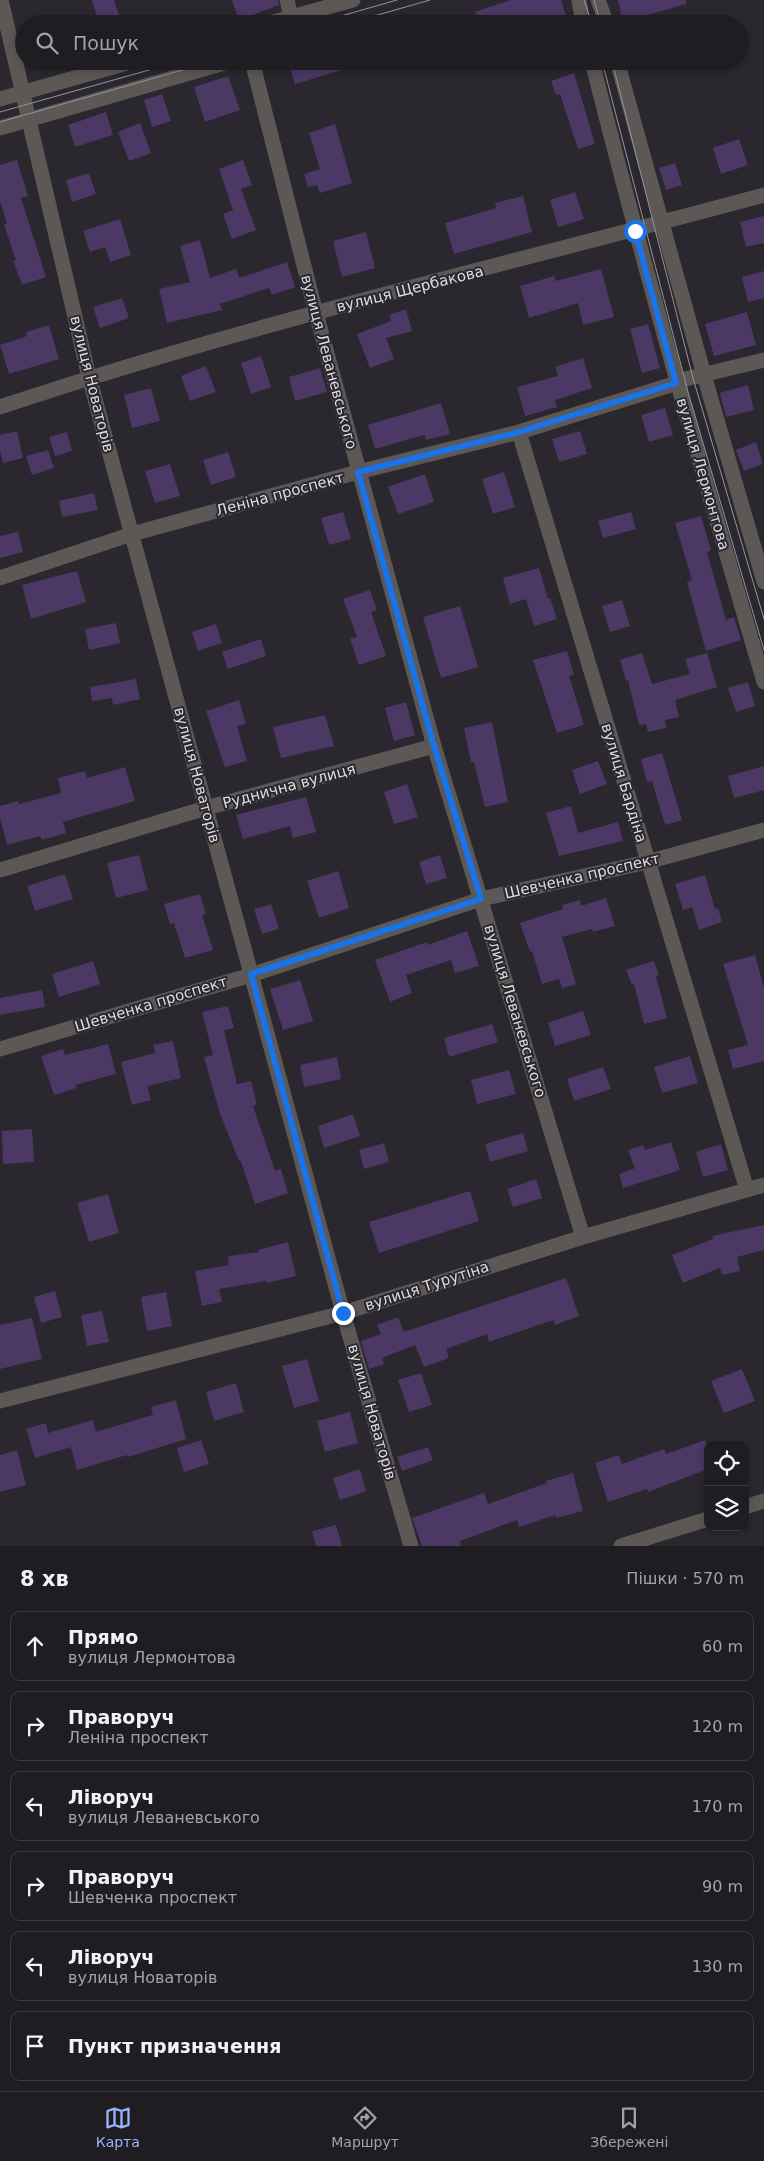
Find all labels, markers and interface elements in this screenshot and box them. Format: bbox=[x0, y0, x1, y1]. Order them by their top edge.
search box bbox=[15, 15, 749, 70]
icon: search bbox=[33, 29, 61, 57]
text: Пошук bbox=[73, 32, 139, 54]
route start bbox=[624, 220, 647, 243]
street label: вулиця Щербакова bbox=[335, 262, 485, 316]
street label: вулиця Леваневського bbox=[297, 273, 361, 451]
street label: вулиця Новаторів bbox=[66, 314, 118, 454]
street label: вулиця Лермонтова bbox=[673, 396, 733, 552]
street label: Леніна проспект bbox=[214, 468, 346, 520]
street label: вулиця Новаторів bbox=[170, 705, 224, 845]
street label: вулиця Бардіна bbox=[597, 721, 651, 845]
street label: Руднична вулиця bbox=[221, 760, 357, 812]
street label: Шевченка проспект bbox=[503, 849, 662, 903]
street label: вулиця Леваневського bbox=[480, 922, 550, 1100]
street label: Шевченка проспект bbox=[73, 972, 230, 1036]
street label: вулиця Турутіна bbox=[363, 1257, 491, 1315]
route end bbox=[332, 1302, 355, 1325]
street label: вулиця Новаторів bbox=[344, 1342, 400, 1482]
map controls bbox=[704, 1441, 749, 1531]
button: locate bbox=[704, 1441, 749, 1486]
button: layers bbox=[704, 1486, 749, 1531]
text: 8 хв bbox=[20, 1567, 69, 1591]
text: Пішки · 570 m bbox=[626, 1569, 744, 1588]
text: Прямо bbox=[68, 1626, 138, 1648]
icon: ahead bbox=[21, 1632, 49, 1660]
text: 60 m bbox=[702, 1637, 743, 1656]
text: вулиця Лермонтова bbox=[68, 1648, 236, 1667]
text: Праворуч bbox=[68, 1706, 174, 1728]
icon: right bbox=[21, 1712, 49, 1740]
text: 120 m bbox=[692, 1717, 743, 1736]
text: Леніна проспект bbox=[68, 1728, 209, 1747]
text: Ліворуч bbox=[68, 1786, 154, 1808]
icon: left bbox=[21, 1792, 49, 1820]
text: 170 m bbox=[692, 1797, 743, 1816]
text: вулиця Леваневського bbox=[68, 1808, 260, 1827]
text: Праворуч bbox=[68, 1866, 174, 1888]
icon: right bbox=[21, 1872, 49, 1900]
text: 90 m bbox=[702, 1877, 743, 1896]
text: Шевченка проспект bbox=[68, 1888, 237, 1907]
text: Ліворуч bbox=[68, 1946, 154, 1968]
icon: left bbox=[21, 1952, 49, 1980]
text: 130 m bbox=[692, 1957, 743, 1976]
text: вулиця Новаторів bbox=[68, 1968, 217, 1987]
icon: arrive bbox=[21, 2032, 49, 2060]
text: Пункт призначення bbox=[68, 2035, 281, 2057]
tab: Карта bbox=[96, 2104, 140, 2150]
tab: Маршрут bbox=[331, 2104, 399, 2150]
tab: Збережені bbox=[590, 2104, 668, 2150]

